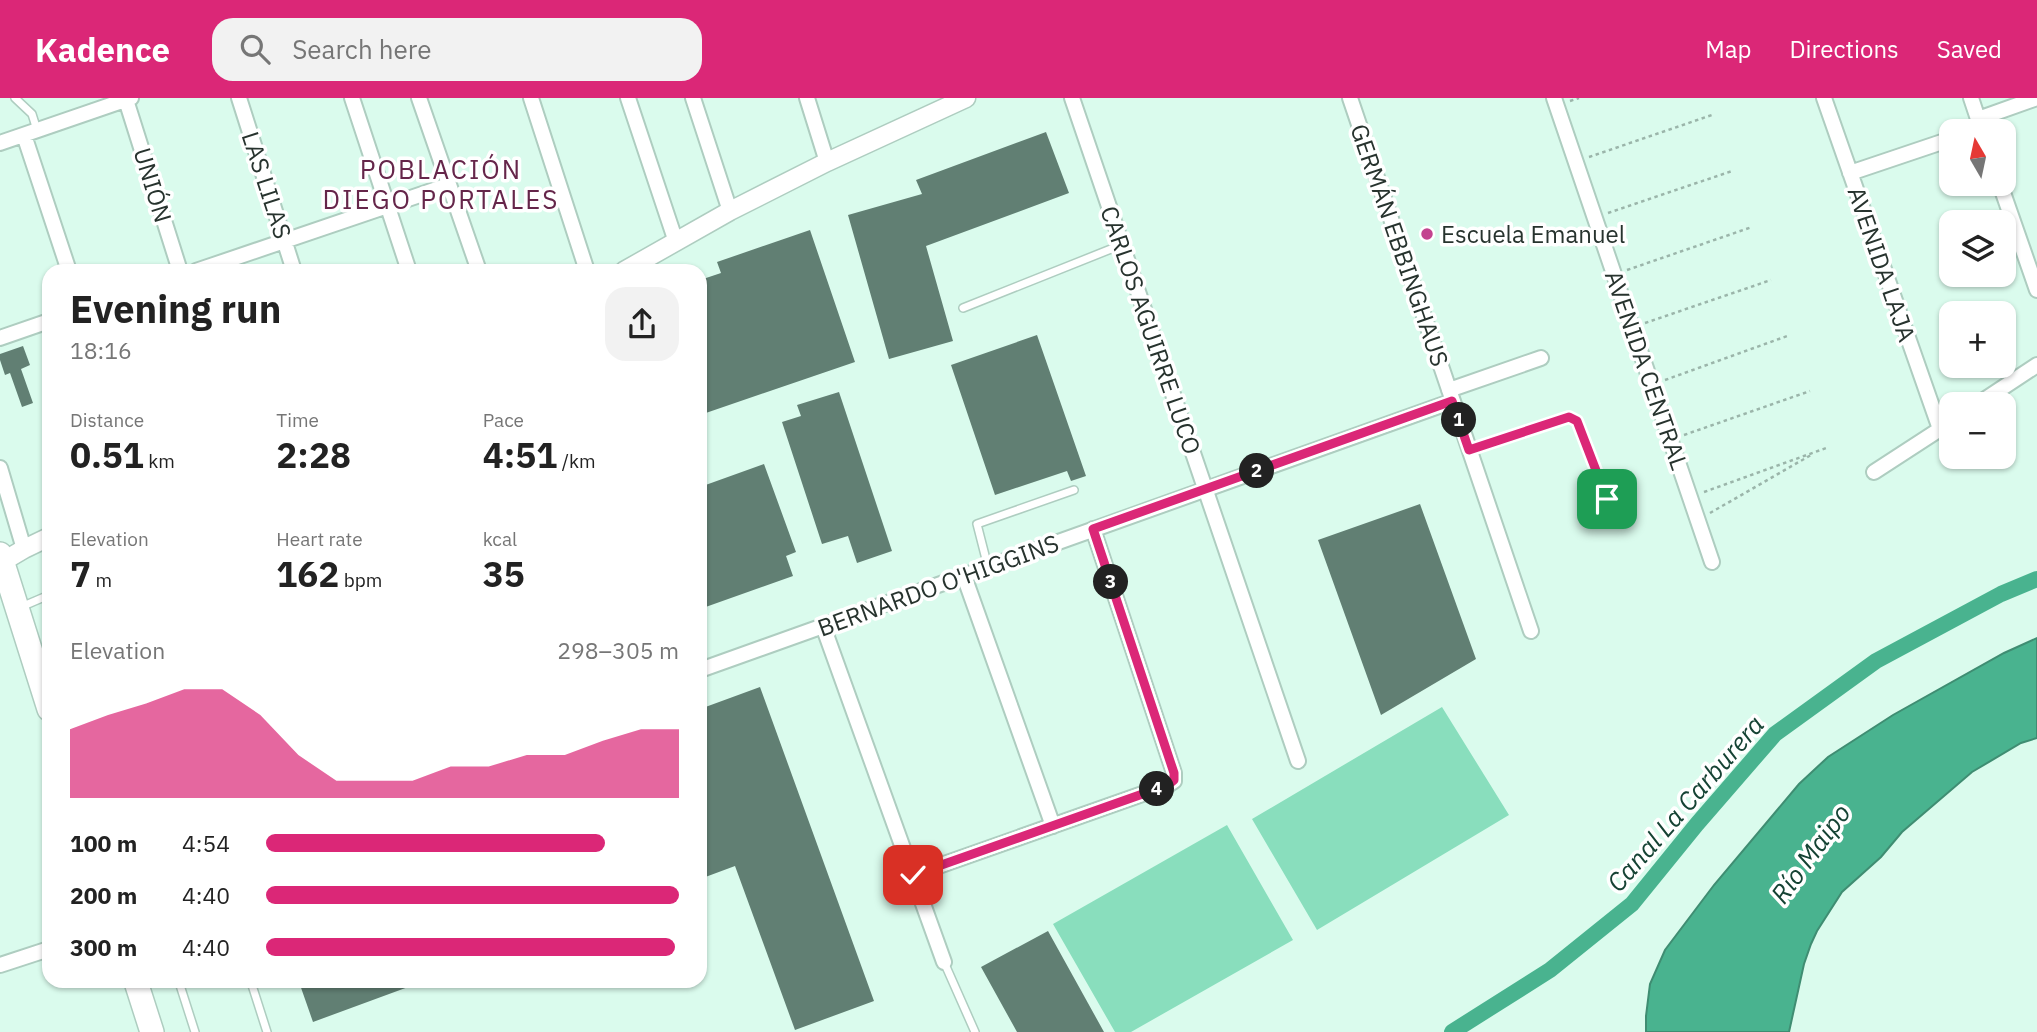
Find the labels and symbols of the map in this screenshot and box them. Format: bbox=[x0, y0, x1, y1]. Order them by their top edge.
north arrow bbox=[1939, 119, 2016, 196]
street label: GERMÁN EBBINGHAUS bbox=[1343, 120, 1457, 370]
street label: LAS LILAS bbox=[235, 127, 299, 243]
street label: UNIÓN bbox=[126, 144, 180, 226]
district label: POBLACIÓN DIEGO PORTALES bbox=[323, 152, 559, 216]
street label: AVENIDA LAJA bbox=[1841, 182, 1923, 346]
street label: CARLOS AGUIRRE LUCO bbox=[1093, 202, 1209, 458]
place label: Escuela Emanuel bbox=[1441, 218, 1625, 250]
marker: Escuela Emanuel bbox=[1419, 226, 1435, 242]
street label: AVENIDA CENTRAL bbox=[1598, 266, 1696, 474]
pin: 1 bbox=[1442, 402, 1476, 438]
pin: 2 bbox=[1240, 454, 1274, 488]
pin bbox=[1577, 469, 1637, 529]
street label: BERNARDO O'HIGGINS bbox=[813, 526, 1063, 644]
pin: 3 bbox=[1094, 564, 1128, 600]
water label: Canal La Carburera bbox=[1599, 708, 1771, 898]
pin: 4 bbox=[1140, 772, 1174, 806]
water label: Río Maipo bbox=[1762, 796, 1858, 910]
pin bbox=[883, 845, 943, 905]

